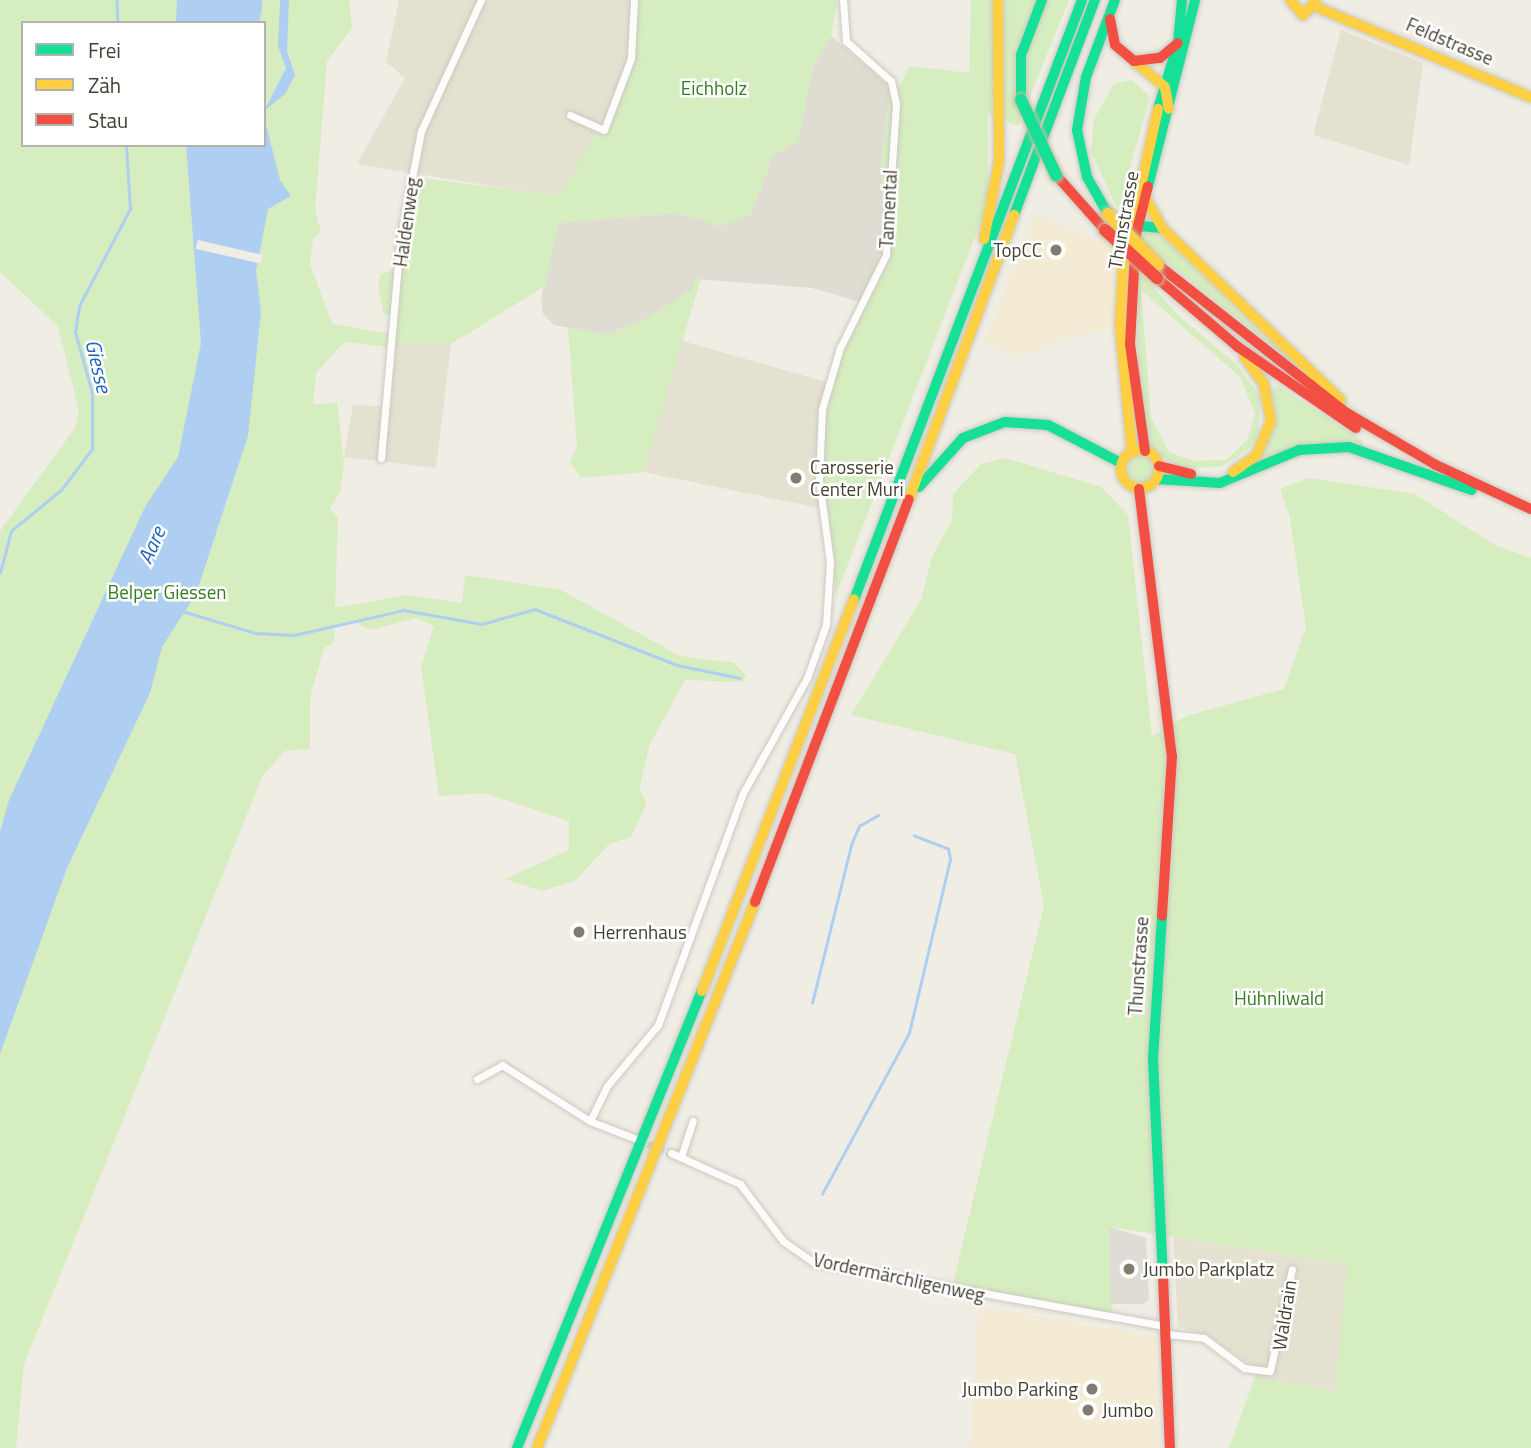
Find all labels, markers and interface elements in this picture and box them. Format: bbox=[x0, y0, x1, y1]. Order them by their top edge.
street label: Feldstrasse bbox=[1403, 12, 1497, 70]
legend bbox=[21, 21, 266, 147]
text: Frei bbox=[88, 34, 121, 66]
text: Zäh bbox=[88, 69, 121, 101]
park label: Eichholz bbox=[681, 77, 747, 99]
text: Stau bbox=[88, 104, 128, 136]
street label: Tannental bbox=[875, 169, 901, 249]
street label: Thunstrasse bbox=[1103, 169, 1143, 271]
street label: Haldenweg bbox=[388, 176, 424, 268]
place label: TopCC bbox=[993, 239, 1042, 261]
marker: TopCC bbox=[1048, 242, 1064, 258]
water label: Giesse bbox=[81, 337, 117, 395]
place label: Carosserie Center Muri bbox=[810, 456, 904, 500]
marker: Carosserie Center Muri bbox=[788, 470, 804, 486]
water label: Aare bbox=[132, 522, 170, 568]
park label: Belper Giessen bbox=[108, 581, 226, 603]
street label: Thunstrasse bbox=[1123, 916, 1153, 1016]
place label: Herrenhaus bbox=[593, 921, 687, 943]
marker: Herrenhaus bbox=[571, 924, 587, 940]
park label: Hühnliwald bbox=[1234, 987, 1324, 1009]
street label: Vordermärchligenweg bbox=[811, 1248, 987, 1306]
place label: Jumbo Parkplatz bbox=[1143, 1258, 1274, 1280]
marker: Jumbo Parkplatz bbox=[1121, 1261, 1137, 1277]
street label: Waldrain bbox=[1267, 1278, 1301, 1352]
place label: Jumbo Parking bbox=[962, 1378, 1078, 1400]
marker: Jumbo Parking bbox=[1084, 1381, 1100, 1397]
place label: Jumbo bbox=[1102, 1399, 1153, 1421]
marker: Jumbo bbox=[1080, 1402, 1096, 1418]

